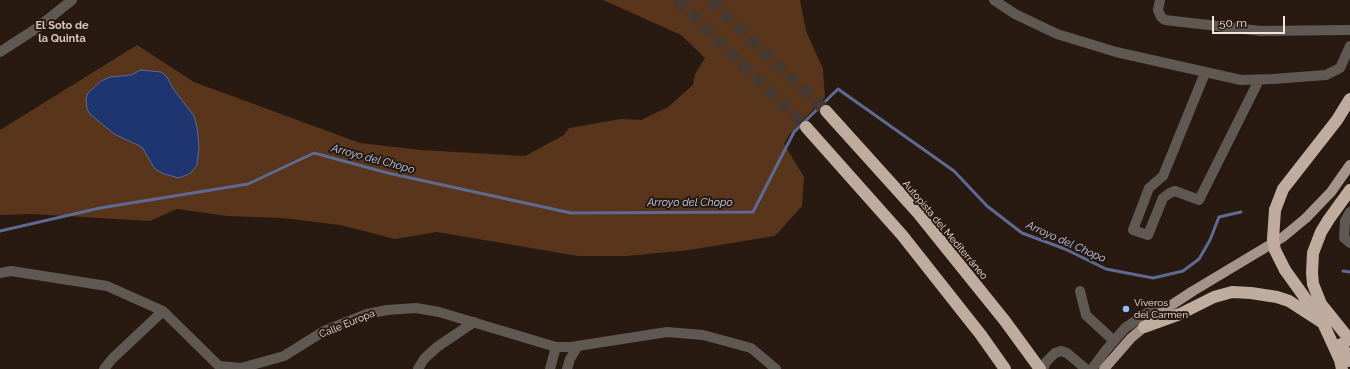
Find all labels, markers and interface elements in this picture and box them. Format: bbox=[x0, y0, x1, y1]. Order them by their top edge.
scale bar bbox=[1214, 8, 1287, 34]
text: 50 m bbox=[1219, 16, 1247, 30]
district label: El Soto de la Quinta bbox=[35, 19, 89, 45]
water label: Arroyo del Chopo bbox=[330, 142, 416, 176]
street label: Autopista del Mediterráneo bbox=[900, 178, 990, 282]
water label: Arroyo del Chopo bbox=[647, 196, 733, 210]
water label: Arroyo del Chopo bbox=[1024, 219, 1108, 265]
place label: Viveros del Carmen bbox=[1134, 297, 1188, 320]
marker: Viveros del Carmen bbox=[1121, 304, 1131, 314]
street label: Calle Europa bbox=[317, 307, 377, 341]

